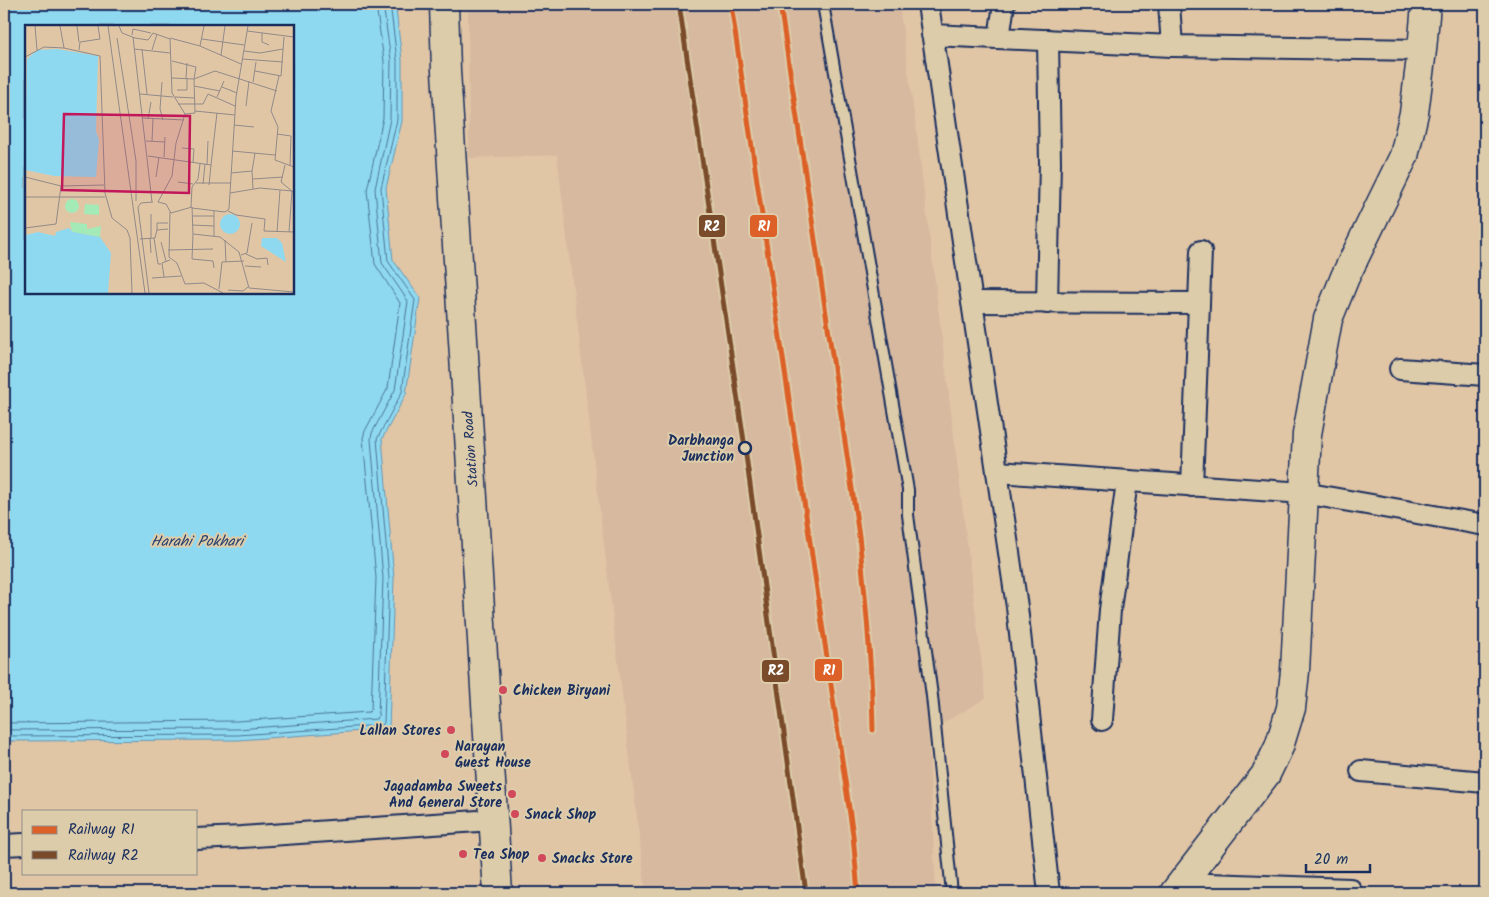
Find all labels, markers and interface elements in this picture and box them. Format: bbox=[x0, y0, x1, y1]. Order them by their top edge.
inset map bbox=[25, 25, 294, 294]
line badge: R2 bbox=[698, 214, 726, 238]
line badge: R1 bbox=[749, 214, 778, 238]
text: R2 bbox=[704, 216, 720, 238]
text: R1 bbox=[758, 216, 771, 238]
street label: Station Road bbox=[457, 409, 485, 487]
place label: Darbhanga Junction bbox=[668, 430, 734, 468]
marker: Darbhanga Junction bbox=[738, 441, 752, 455]
water label: Harahi Pokhari bbox=[151, 530, 247, 554]
line badge: R1 bbox=[814, 658, 843, 682]
line badge: R2 bbox=[761, 659, 790, 683]
text: R2 bbox=[768, 660, 784, 682]
text: R1 bbox=[823, 660, 836, 682]
place label: Chicken Biryani bbox=[513, 680, 611, 702]
marker: Chicken Biryani bbox=[497, 684, 509, 696]
place label: Lallan Stores bbox=[360, 720, 441, 742]
marker: Lallan Stores bbox=[445, 724, 457, 736]
place label: Narayan Guest House bbox=[455, 736, 531, 774]
marker: Narayan Guest House bbox=[439, 748, 451, 760]
place label: Jagadamba Sweets And General Store bbox=[383, 776, 502, 814]
marker: Jagadamba Sweets And General Store bbox=[506, 788, 518, 800]
place label: Snack Shop bbox=[525, 804, 597, 826]
marker: Snack Shop bbox=[509, 808, 521, 820]
legend bbox=[22, 810, 198, 874]
text: Railway R1 bbox=[68, 818, 135, 842]
scale bar bbox=[1306, 842, 1370, 874]
text: Railway R2 bbox=[68, 844, 139, 868]
place label: Tea Shop bbox=[473, 844, 530, 866]
marker: Tea Shop bbox=[457, 848, 469, 860]
place label: Snacks Store bbox=[552, 848, 633, 870]
text: 20 m bbox=[1314, 848, 1348, 872]
marker: Snacks Store bbox=[536, 852, 548, 864]

